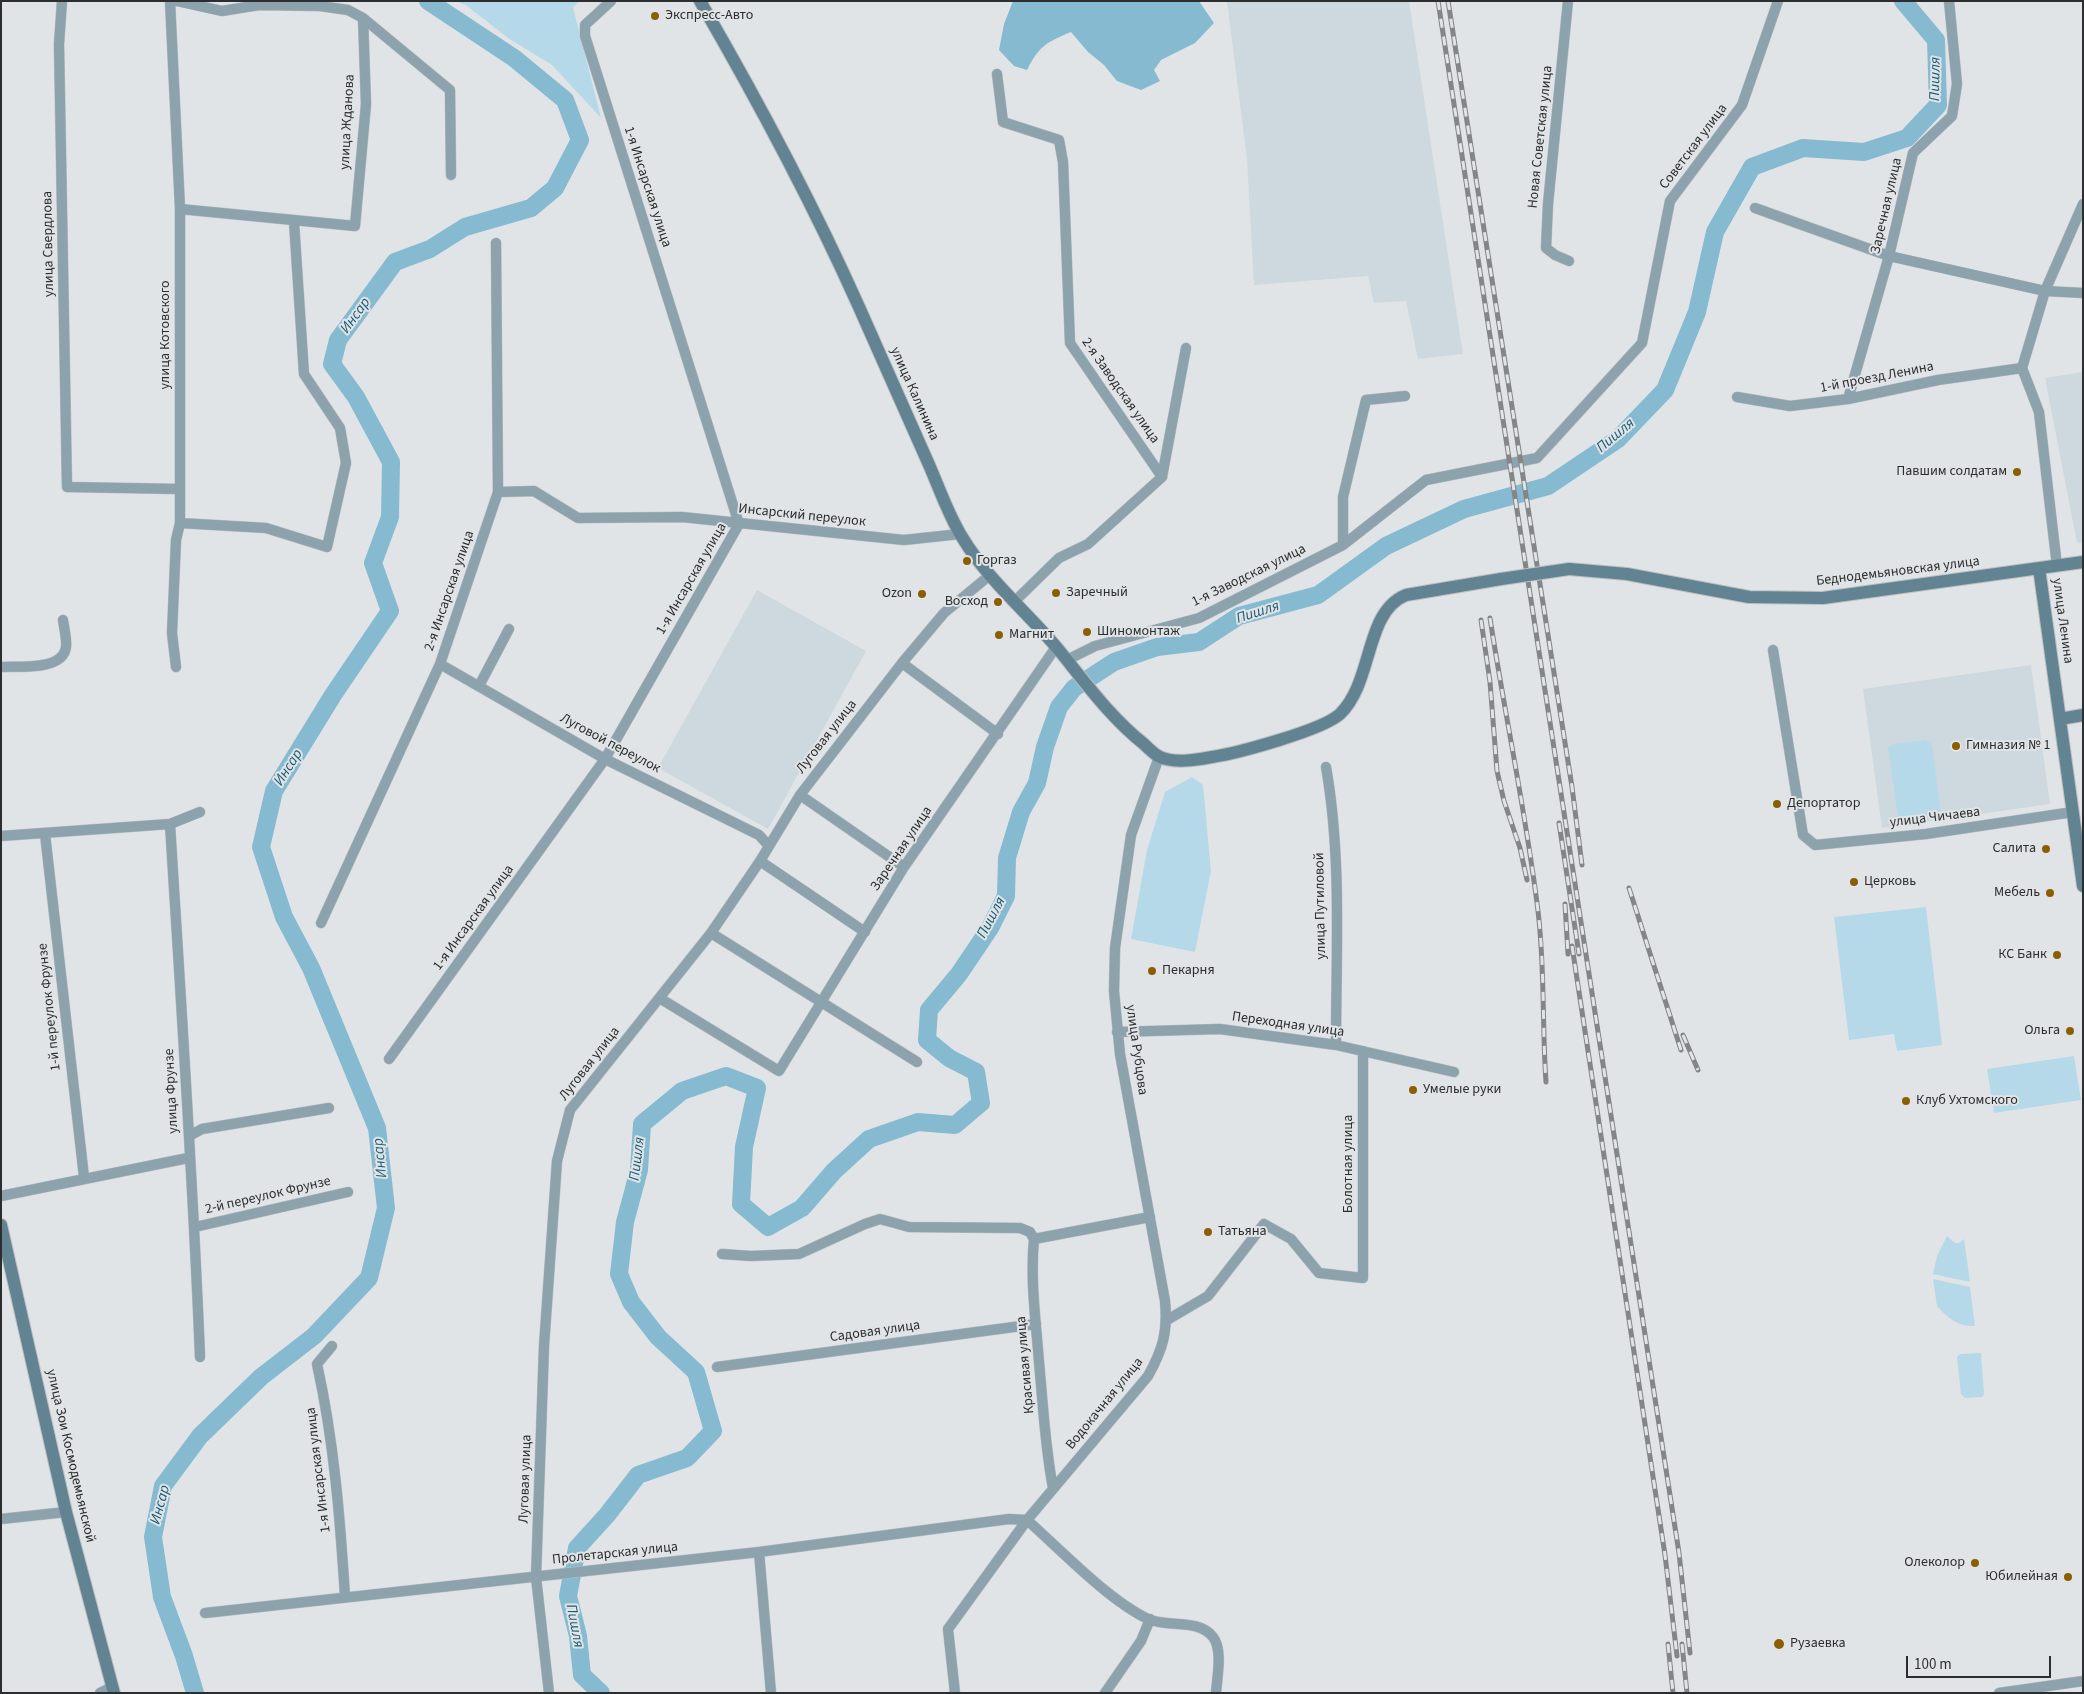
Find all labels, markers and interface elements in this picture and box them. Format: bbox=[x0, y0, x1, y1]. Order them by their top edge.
place label: Экспресс-Авто bbox=[665, 8, 753, 24]
marker: Экспресс-Авто bbox=[649, 10, 661, 22]
water label: Пишля bbox=[1927, 57, 1945, 101]
street label: Новая Советская улица bbox=[1525, 65, 1557, 209]
street label: улица Жданова bbox=[337, 74, 359, 170]
street label: Советская улица bbox=[1656, 101, 1732, 193]
street label: 1-я Инсарская улица bbox=[620, 124, 674, 250]
street label: Заречная улица bbox=[1868, 156, 1906, 256]
street label: улица Свердлова bbox=[40, 191, 58, 297]
street label: улица Котовского bbox=[158, 280, 174, 390]
water label: Инсар bbox=[337, 295, 375, 337]
street label: 2-я Заводская улица bbox=[1077, 335, 1163, 447]
street label: улица Калинина bbox=[886, 345, 942, 443]
street label: 1-й проезд Ленина bbox=[1819, 359, 1935, 397]
water label: Пишля bbox=[1593, 415, 1639, 457]
place label: Павшим солдатам bbox=[1896, 464, 2007, 480]
marker: Павшим солдатам bbox=[2011, 466, 2023, 478]
street label: Инсарский переулок bbox=[738, 501, 866, 531]
street label: 1-я Инсарская улица bbox=[653, 520, 731, 638]
street label: 2-я Инсарская улица bbox=[422, 529, 478, 653]
street label: 1-я Заводская улица bbox=[1189, 541, 1309, 611]
place label: Горгаз bbox=[977, 553, 1017, 569]
street label: Беднодемьяновская улица bbox=[1815, 554, 1981, 590]
marker: Горгаз bbox=[961, 555, 973, 567]
street label: улица Ленина bbox=[2048, 577, 2076, 665]
place label: Заречный bbox=[1066, 585, 1128, 601]
place label: Ozon bbox=[882, 586, 912, 602]
marker: Заречный bbox=[1050, 587, 1062, 599]
marker: Ozon bbox=[916, 588, 928, 600]
place label: Восход bbox=[945, 594, 988, 610]
marker: Восход bbox=[992, 596, 1004, 608]
water label: Пишля bbox=[1234, 598, 1282, 628]
place label: Шиномонтаж bbox=[1097, 624, 1180, 640]
marker: Шиномонтаж bbox=[1081, 626, 1093, 638]
place label: Магнит bbox=[1009, 627, 1054, 643]
marker: Магнит bbox=[993, 629, 1005, 641]
street label: Луговая улица bbox=[793, 697, 861, 777]
street label: Луговой переулок bbox=[557, 710, 663, 778]
place label: Гимназия № 1 bbox=[1966, 738, 2050, 754]
marker: Гимназия № 1 bbox=[1950, 740, 1962, 752]
water label: Инсар bbox=[271, 746, 307, 790]
place label: Депортатор bbox=[1787, 796, 1860, 812]
marker: Депортатор bbox=[1771, 798, 1783, 810]
street label: Заречная улица bbox=[868, 804, 936, 894]
street label: улица Чичаева bbox=[1889, 804, 1981, 832]
place label: Салита bbox=[1992, 841, 2036, 857]
marker: Салита bbox=[2040, 843, 2052, 855]
street label: улица Путиловой bbox=[1312, 852, 1330, 960]
street label: 1-я Инсарская улица bbox=[430, 862, 518, 974]
place label: Церковь bbox=[1864, 874, 1916, 890]
marker: Церковь bbox=[1848, 876, 1860, 888]
place label: Мебель bbox=[1994, 885, 2040, 901]
marker: Мебель bbox=[2044, 887, 2056, 899]
water label: Пишля bbox=[974, 894, 1010, 942]
street label: 1-й переулок Фрунзе bbox=[35, 942, 65, 1072]
place label: КС Банк bbox=[1998, 947, 2047, 963]
marker: КС Банк bbox=[2051, 949, 2063, 961]
place label: Пекарня bbox=[1162, 963, 1215, 979]
marker: Пекарня bbox=[1146, 965, 1158, 977]
street label: улица Рубцова bbox=[1121, 1004, 1151, 1096]
street label: Переходная улица bbox=[1231, 1009, 1345, 1041]
place label: Ольга bbox=[2024, 1023, 2060, 1039]
street label: Луговая улица bbox=[556, 1024, 624, 1104]
marker: Ольга bbox=[2064, 1025, 2076, 1037]
street label: улица Фрунзе bbox=[161, 1048, 183, 1134]
place label: Умелые руки bbox=[1423, 1082, 1501, 1098]
marker: Умелые руки bbox=[1407, 1084, 1419, 1096]
place label: Клуб Ухтомского bbox=[1916, 1093, 2018, 1109]
marker: Клуб Ухтомского bbox=[1900, 1095, 1912, 1107]
street label: Болотная улица bbox=[1341, 1115, 1357, 1213]
water label: Пишля bbox=[626, 1136, 650, 1182]
water label: Инсар bbox=[370, 1137, 392, 1179]
street label: 2-й переулок Фрунзе bbox=[204, 1173, 332, 1219]
place label: Татьяна bbox=[1218, 1224, 1267, 1240]
marker: Татьяна bbox=[1202, 1226, 1214, 1238]
street label: Красивая улица bbox=[1013, 1315, 1039, 1415]
street label: Садовая улица bbox=[829, 1317, 921, 1347]
street label: Водокачная улица bbox=[1063, 1355, 1147, 1453]
street label: улица Зои Космодемьянской bbox=[42, 1368, 98, 1544]
street label: 1-я Инсарская улица bbox=[303, 1406, 335, 1534]
street label: Луговая улица bbox=[516, 1434, 536, 1524]
water label: Инсар bbox=[147, 1483, 175, 1527]
street label: Пролетарская улица bbox=[551, 1539, 679, 1569]
place label: Олеколор bbox=[1904, 1555, 1965, 1571]
marker: Олеколор bbox=[1969, 1557, 1981, 1569]
place label: Юбилейная bbox=[1985, 1569, 2058, 1585]
marker: Юбилейная bbox=[2062, 1571, 2074, 1583]
water label: Пишля bbox=[561, 1603, 587, 1649]
place label: Рузаевка bbox=[1790, 1636, 1846, 1652]
marker: Рузаевка bbox=[1772, 1637, 1786, 1651]
scale bar bbox=[1909, 1646, 2054, 1678]
text: 100 m bbox=[1914, 1654, 1952, 1675]

